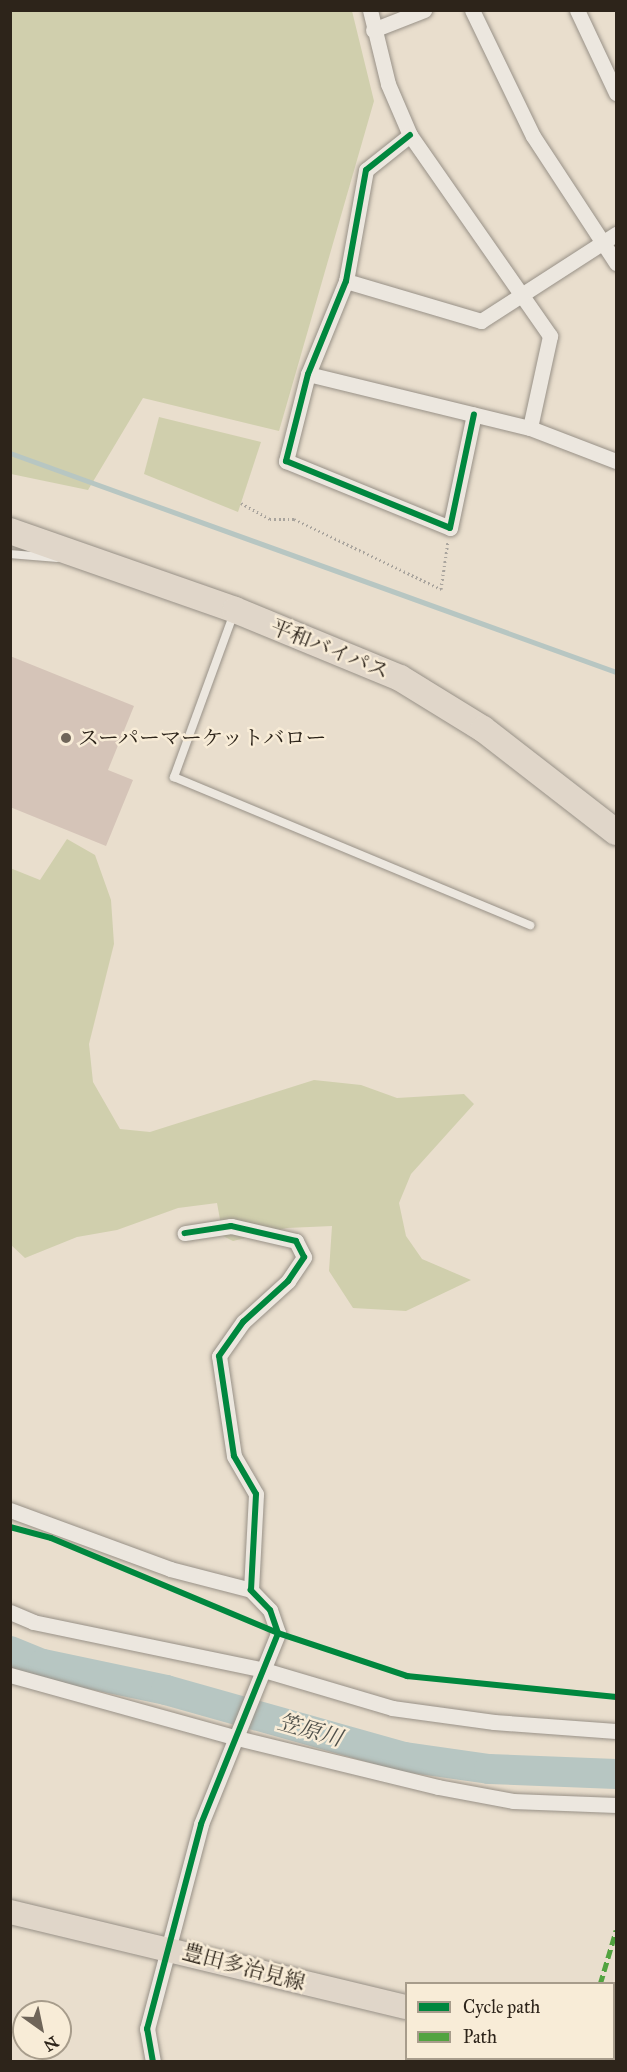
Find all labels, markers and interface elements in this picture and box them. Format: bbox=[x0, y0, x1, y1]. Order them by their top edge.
street label: 平和バイパス bbox=[267, 614, 393, 684]
place label: スーパーマーケットバロー bbox=[78, 725, 329, 751]
marker: スーパーマーケットバロー bbox=[59, 731, 73, 745]
water label: 笠原川 bbox=[275, 1708, 345, 1752]
street label: 豊田多治見線 bbox=[180, 1939, 308, 1995]
legend bbox=[405, 1982, 615, 2060]
text: Cycle path bbox=[463, 1996, 540, 2018]
north arrow bbox=[12, 2000, 72, 2060]
text: Path bbox=[463, 2026, 497, 2048]
text: N bbox=[40, 2032, 62, 2055]

